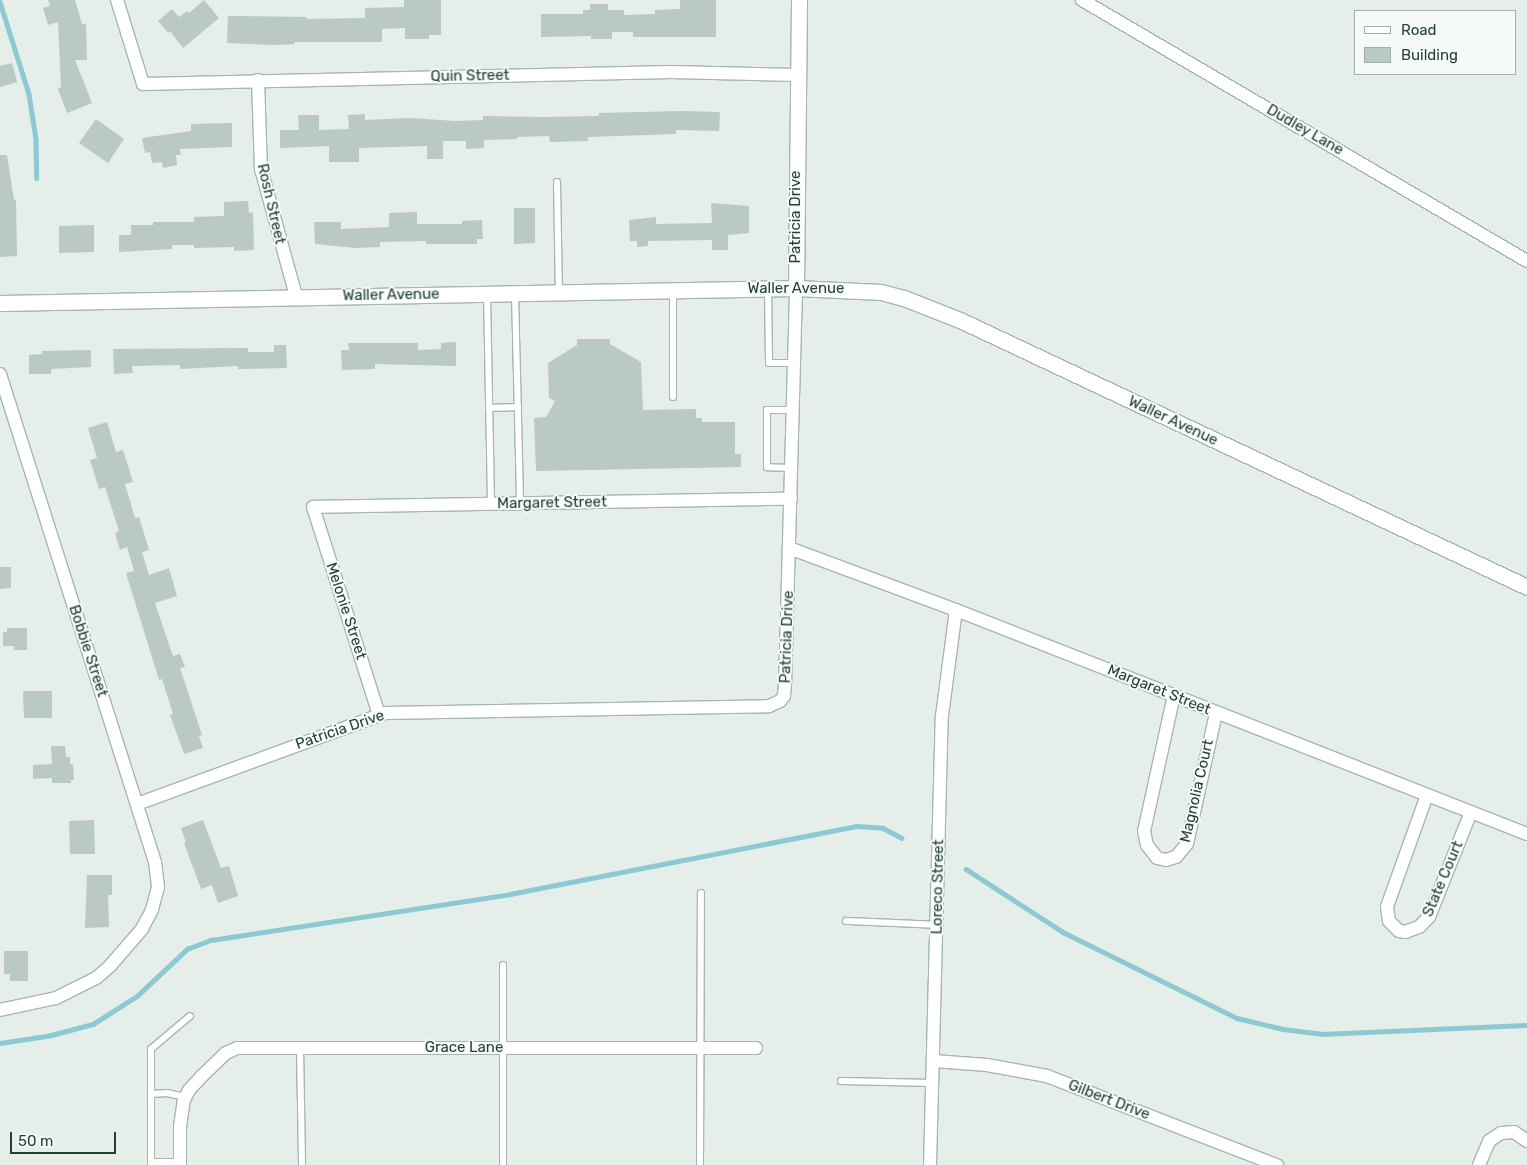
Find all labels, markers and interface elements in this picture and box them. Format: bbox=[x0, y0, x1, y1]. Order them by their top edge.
legend bbox=[1354, 10, 1517, 75]
text: Road bbox=[1401, 21, 1437, 39]
text: Building bbox=[1401, 46, 1458, 64]
street label: Quin Street bbox=[430, 66, 510, 86]
street label: Dudley Lane bbox=[1263, 101, 1347, 159]
street label: Rosh Street bbox=[253, 162, 289, 246]
street label: Patricia Drive bbox=[787, 171, 805, 263]
street label: Waller Avenue bbox=[747, 280, 845, 298]
street label: Waller Avenue bbox=[342, 285, 440, 305]
street label: Waller Avenue bbox=[1125, 392, 1221, 450]
street label: Margaret Street bbox=[497, 493, 607, 513]
street label: Melonie Street bbox=[322, 560, 370, 662]
street label: Patricia Drive bbox=[776, 590, 798, 684]
street label: Bobbie Street bbox=[65, 603, 111, 699]
street label: Margaret Street bbox=[1105, 661, 1213, 719]
street label: Patricia Drive bbox=[293, 706, 387, 754]
street label: Magnolia Court bbox=[1176, 738, 1218, 844]
street label: State Court bbox=[1419, 838, 1467, 920]
street label: Loreco Street bbox=[928, 839, 948, 935]
street label: Grace Lane bbox=[425, 1039, 503, 1057]
street label: Gilbert Drive bbox=[1066, 1076, 1152, 1124]
scale bar bbox=[12, 1122, 119, 1154]
text: 50 m bbox=[18, 1132, 53, 1150]

